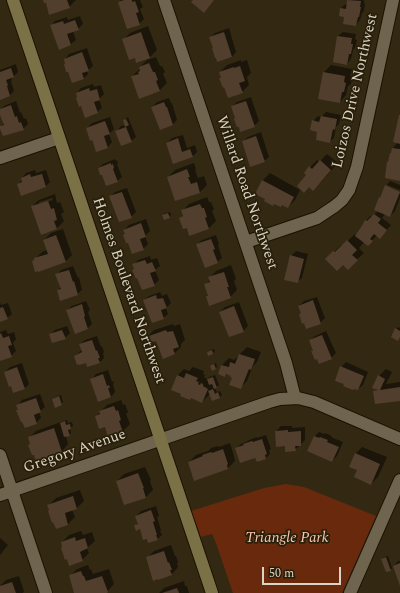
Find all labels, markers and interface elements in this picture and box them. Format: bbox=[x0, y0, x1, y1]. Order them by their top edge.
street label: Loizos Drive Northwest bbox=[329, 12, 383, 170]
street label: Willard Road Northwest bbox=[211, 114, 281, 272]
street label: Holmes Boulevard Northwest bbox=[88, 195, 168, 387]
street label: Gregory Avenue bbox=[21, 426, 129, 478]
park label: Triangle Park bbox=[245, 530, 329, 548]
scale bar bbox=[264, 559, 343, 585]
text: 50 m bbox=[269, 564, 294, 583]

